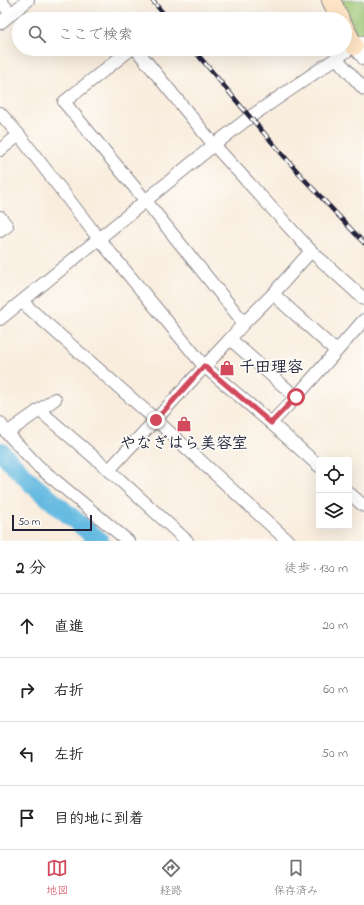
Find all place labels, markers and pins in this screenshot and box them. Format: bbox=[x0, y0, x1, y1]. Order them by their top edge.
place label: 千田理容 bbox=[239, 356, 303, 380]
shop icon: 千田理容 bbox=[218, 359, 236, 377]
shop icon: やなぎはら美容室 bbox=[175, 415, 193, 433]
place label: やなぎはら美容室 bbox=[120, 432, 248, 456]

